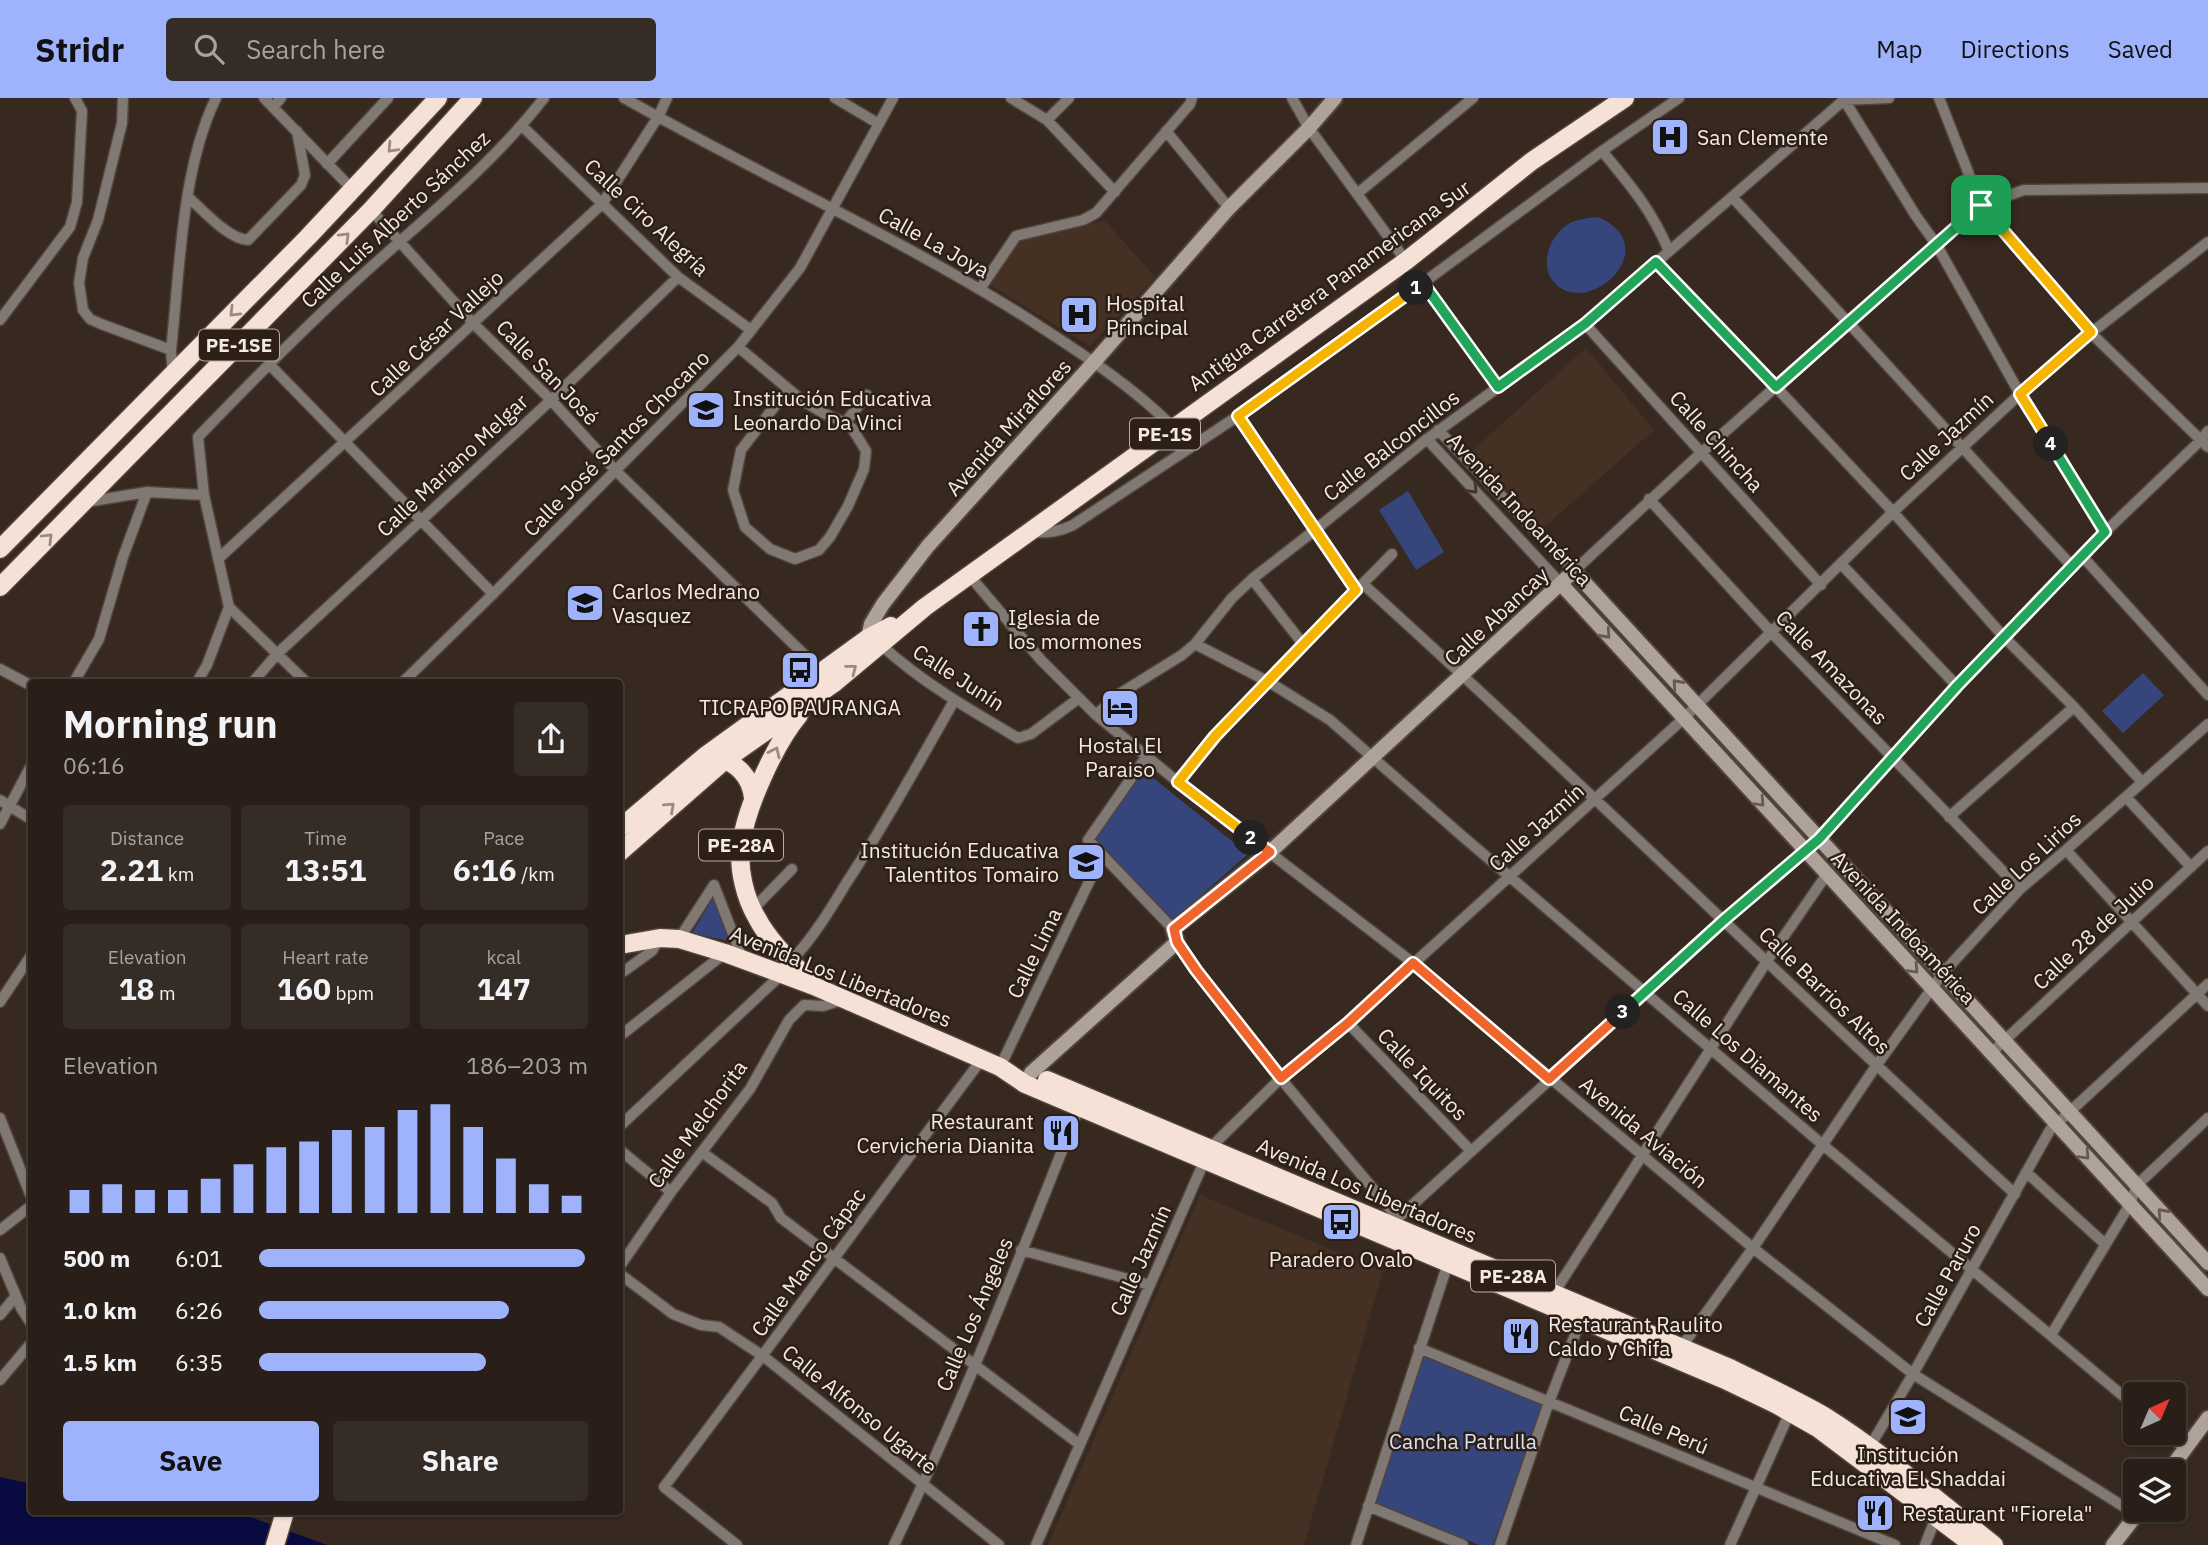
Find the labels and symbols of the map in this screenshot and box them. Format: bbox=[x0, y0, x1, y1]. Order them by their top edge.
hospital icon: San Clemente bbox=[1649, 116, 1691, 158]
place label: San Clemente bbox=[1697, 123, 1828, 151]
street label: Calle Luis Alberto Sánchez bbox=[295, 124, 496, 314]
one-way arrow bbox=[388, 140, 401, 153]
street label: Calle Ciro Alegría bbox=[579, 152, 715, 282]
street label: Antigua Carretera Panamericana Sur bbox=[1182, 173, 1476, 397]
pin bbox=[1951, 175, 2011, 235]
street label: Calle La Joya bbox=[874, 200, 994, 284]
one-way arrow bbox=[337, 232, 350, 245]
street label: Calle César Vallejo bbox=[363, 263, 509, 403]
pin: 1 bbox=[1398, 270, 1434, 306]
place label: Hospital Principal bbox=[1106, 289, 1189, 341]
hospital icon: Hospital Principal bbox=[1058, 294, 1100, 336]
one-way arrow bbox=[230, 304, 243, 317]
street label: Calle San José bbox=[490, 313, 606, 431]
road number: PE-1SE bbox=[199, 330, 279, 360]
street label: Calle José Santos Chocano bbox=[517, 344, 715, 542]
street label: Avenida Miraflores bbox=[939, 353, 1077, 501]
street label: Calle Balconcillos bbox=[1317, 383, 1465, 507]
place label: Institución Educativa Leonardo Da Vinci bbox=[733, 384, 932, 436]
street label: Calle Chincha bbox=[1664, 384, 1770, 498]
street label: Calle Jazmín bbox=[1893, 385, 1999, 487]
street label: Calle Mariano Melgar bbox=[370, 387, 534, 543]
school or university icon: Institución Educativa Leonardo Da Vinci bbox=[685, 389, 727, 431]
road number: PE-1S bbox=[1130, 418, 1200, 450]
street label: Avenida Indoamérica bbox=[1441, 426, 1599, 592]
pin: 4 bbox=[2034, 426, 2068, 462]
one-way arrow bbox=[1465, 481, 1477, 494]
one-way arrow bbox=[40, 534, 53, 547]
street label: Calle Abancay bbox=[1438, 560, 1555, 672]
place label: Carlos Medrano Vasquez bbox=[612, 577, 760, 629]
school or university icon: Carlos Medrano Vasquez bbox=[564, 582, 606, 624]
place label: Iglesia de los mormones bbox=[1008, 603, 1142, 655]
street label: Calle Amazonas bbox=[1770, 603, 1894, 731]
church icon: Iglesia de los mormones bbox=[960, 608, 1002, 650]
one-way arrow bbox=[1598, 626, 1611, 639]
street label: Calle Junín bbox=[908, 637, 1010, 717]
bus stop icon: TICRAPO PAURANGA bbox=[779, 649, 821, 691]
one-way arrow bbox=[844, 665, 856, 678]
one-way arrow bbox=[1673, 679, 1685, 692]
hotel icon: Hostal El Paraiso bbox=[1099, 687, 1141, 729]
place label: TICRAPO PAURANGA bbox=[699, 693, 901, 721]
place label: Hostal El Paraiso bbox=[1078, 731, 1162, 783]
one-way arrow bbox=[767, 747, 781, 759]
street label: Calle Jazmín bbox=[1482, 777, 1590, 877]
one-way arrow bbox=[1752, 794, 1765, 807]
one-way arrow bbox=[662, 802, 675, 815]
street label: Calle Los Lirios bbox=[1965, 805, 2087, 921]
pin: 2 bbox=[1234, 820, 1268, 856]
road number: PE-28A bbox=[699, 830, 783, 860]
place label: Institución Educativa Talentitos Tomairo bbox=[860, 836, 1059, 888]
school or university icon: Institución Educativa Talentitos Tomairo bbox=[1065, 841, 1107, 883]
street label: Avenida Indoamérica bbox=[1825, 844, 1983, 1010]
street label: Calle 28 de Julio bbox=[2026, 868, 2160, 996]
street label: Calle Lima bbox=[1000, 903, 1068, 1003]
street label: Avenida Los Libertadores bbox=[726, 919, 956, 1033]
street label: Calle Barrios Altos bbox=[1753, 920, 1897, 1060]
one-way arrow bbox=[1906, 961, 1919, 974]
street label: Calle Los Diamantes bbox=[1667, 982, 1829, 1128]
pin: 3 bbox=[1606, 995, 1640, 1030]
street label: Calle Iquitos bbox=[1372, 1021, 1474, 1127]
street label: Calle Melchorita bbox=[641, 1054, 753, 1194]
street label: Avenida Aviación bbox=[1574, 1070, 1714, 1194]
place label: Restaurant Cervicheria Dianita bbox=[856, 1107, 1034, 1159]
restaurant icon: Restaurant Cervicheria Dianita bbox=[1040, 1112, 1082, 1154]
street label: Avenida Los Libertadores bbox=[1253, 1131, 1481, 1249]
one-way arrow bbox=[2076, 1147, 2089, 1160]
street label: Calle Manco Cápac bbox=[744, 1182, 872, 1342]
street label: Calle Jazmín bbox=[1103, 1200, 1177, 1320]
bus stop icon: Paradero Ovalo bbox=[1320, 1201, 1362, 1243]
one-way arrow bbox=[2158, 1208, 2170, 1221]
street label: Calle Paruro bbox=[1907, 1218, 1987, 1332]
street label: Calle Los Ángeles bbox=[929, 1233, 1019, 1395]
place label: Paradero Ovalo bbox=[1269, 1245, 1413, 1273]
road number: PE-28A bbox=[1471, 1260, 1555, 1292]
place label: Restaurant Raulito Caldo y Chifa bbox=[1548, 1310, 1723, 1362]
restaurant icon: Restaurant Raulito Caldo y Chifa bbox=[1500, 1315, 1542, 1357]
street label: Calle Alfonso Ugarte bbox=[777, 1338, 943, 1480]
north arrow bbox=[2123, 1382, 2186, 1446]
school or university icon: Institución Educativa El Shaddai bbox=[1887, 1396, 1929, 1438]
street label: Calle Perú bbox=[1615, 1397, 1713, 1461]
park label: Cancha Patrulla bbox=[1389, 1427, 1537, 1455]
place label: Institución Educativa El Shaddai bbox=[1810, 1440, 2006, 1492]
restaurant icon: Restaurant "Fiorela" bbox=[1854, 1492, 1896, 1534]
place label: Restaurant "Fiorela" bbox=[1902, 1499, 2092, 1527]

